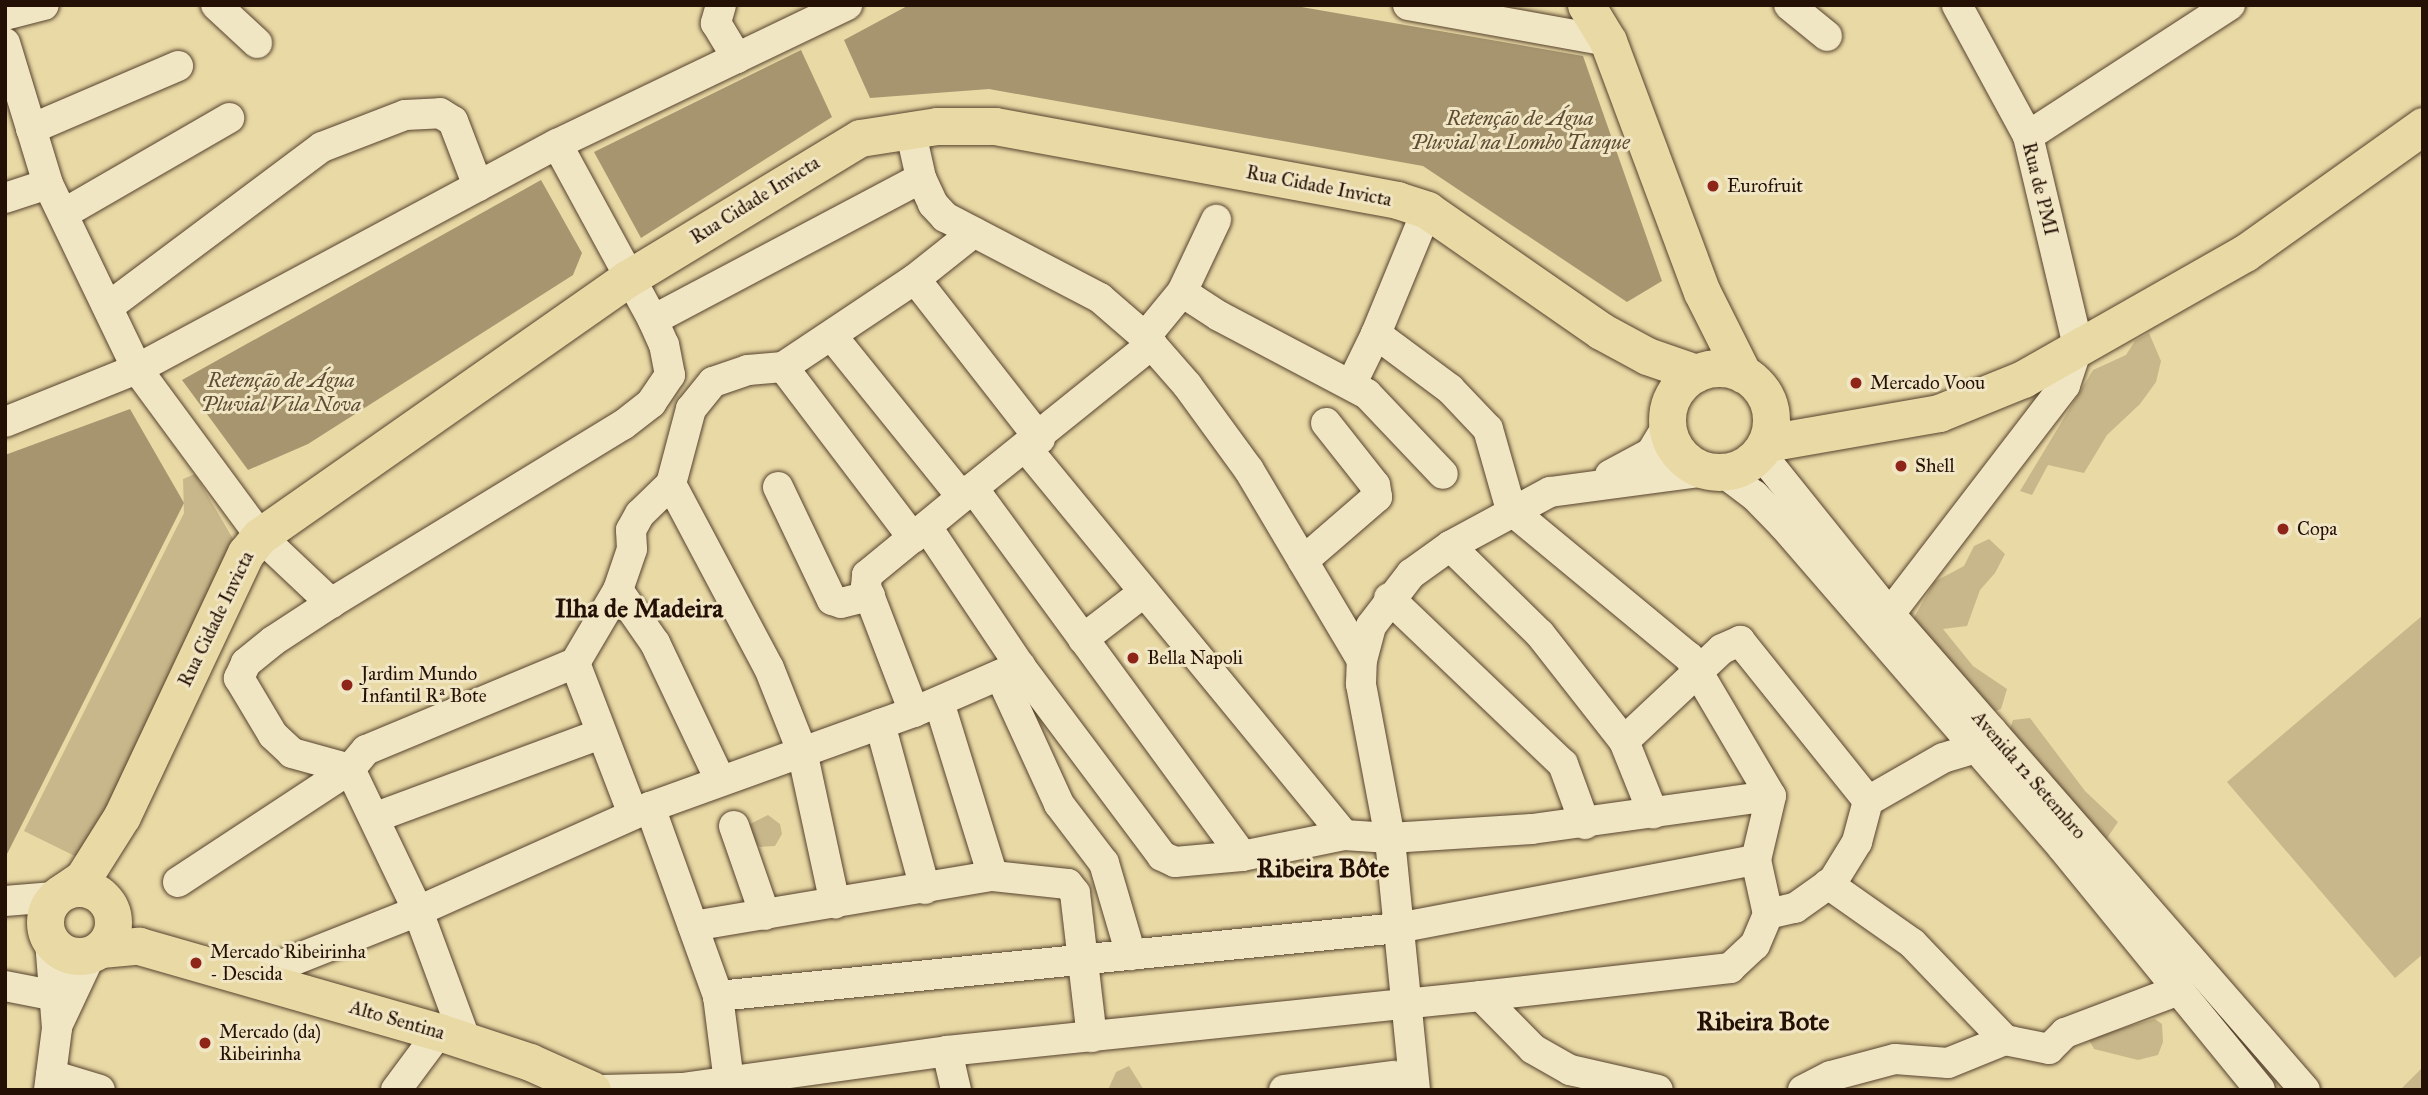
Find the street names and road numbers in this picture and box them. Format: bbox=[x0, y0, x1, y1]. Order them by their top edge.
street label: Rua de PMI bbox=[2017, 140, 2063, 238]
street label: Rua Cidade Invicta bbox=[686, 151, 824, 249]
street label: Rua Cidade Invicta bbox=[1244, 161, 1394, 211]
street label: Rua Cidade Invicta bbox=[173, 548, 259, 690]
street label: Avenida 12 Setembro bbox=[1967, 706, 2091, 844]
street label: Alto Sentina bbox=[347, 996, 447, 1044]

